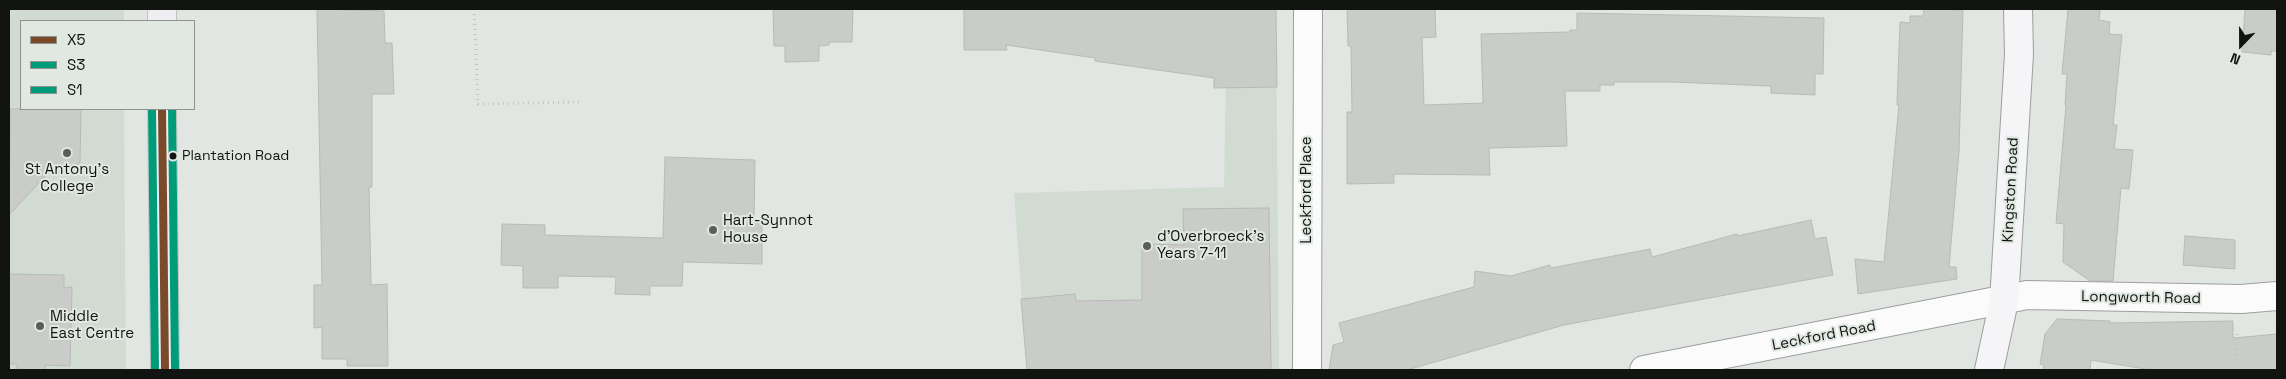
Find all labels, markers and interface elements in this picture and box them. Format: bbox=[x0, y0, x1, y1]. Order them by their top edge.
legend bbox=[20, 20, 195, 110]
north arrow bbox=[2216, 20, 2266, 70]
text: X5 bbox=[67, 30, 86, 49]
text: N bbox=[2228, 49, 2243, 69]
text: S3 bbox=[67, 55, 85, 74]
text: S1 bbox=[67, 80, 82, 99]
street label: Leckford Place bbox=[1298, 136, 1316, 244]
street label: Kingston Road bbox=[1999, 137, 2023, 243]
marker: St Antony's College bbox=[61, 147, 73, 159]
place label: Plantation Road bbox=[182, 148, 289, 164]
marker: Plantation Road bbox=[168, 151, 178, 161]
place label: St Antony's College bbox=[25, 161, 109, 196]
place label: Hart-Synnot House bbox=[723, 212, 813, 247]
marker: Hart-Synnot House bbox=[707, 224, 719, 236]
place label: d'Overbroeck's Years 7-11 bbox=[1157, 228, 1264, 263]
marker: d'Overbroeck's Years 7-11 bbox=[1141, 240, 1153, 252]
street label: Longworth Road bbox=[2081, 288, 2201, 308]
place label: Middle East Centre bbox=[50, 308, 134, 343]
street label: Leckford Road bbox=[1771, 317, 1877, 355]
marker: Middle East Centre bbox=[34, 320, 46, 332]

